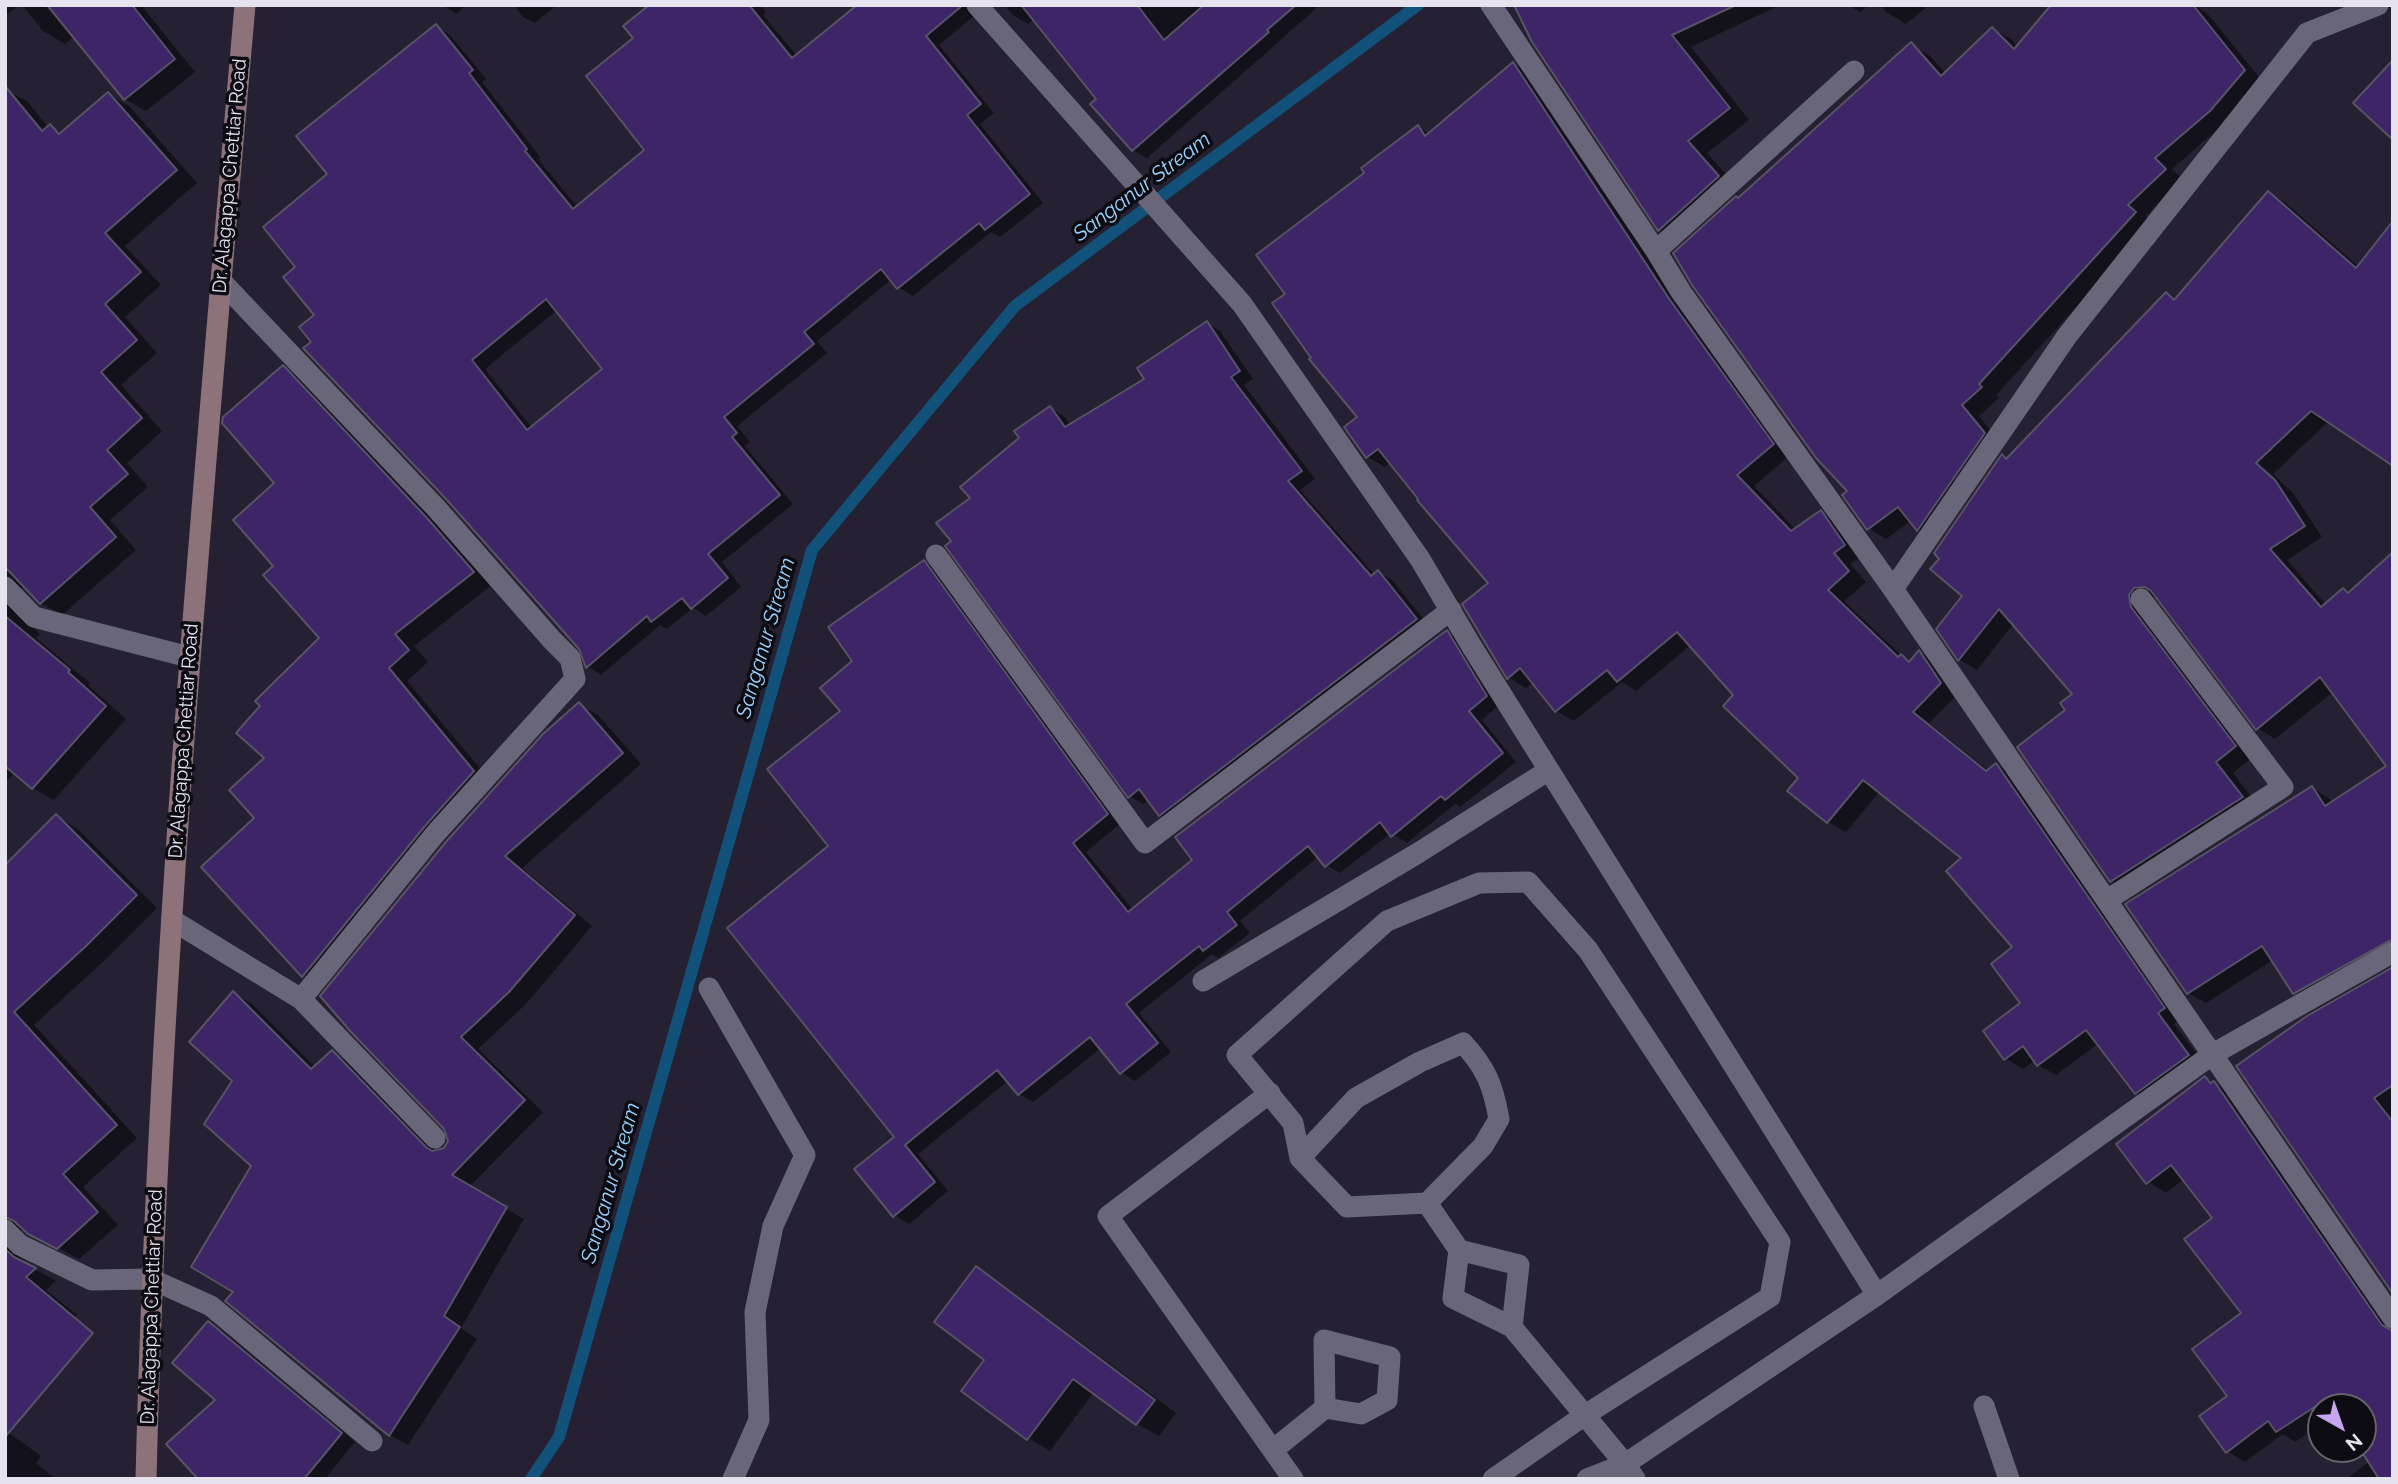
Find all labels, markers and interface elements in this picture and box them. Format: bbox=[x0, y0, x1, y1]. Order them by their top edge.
street label: Dr. Alagappa Chettiar Road bbox=[208, 58, 252, 294]
water label: Sanganur Stream bbox=[1068, 127, 1216, 247]
water label: Sanganur Stream bbox=[731, 555, 801, 721]
street label: Dr. Alagappa Chettiar Road bbox=[164, 623, 204, 859]
water label: Sanganur Stream bbox=[576, 1100, 646, 1266]
street label: Dr. Alagappa Chettiar Road bbox=[136, 1189, 168, 1425]
north arrow bbox=[2307, 1393, 2377, 1463]
text: N bbox=[2342, 1429, 2367, 1456]

